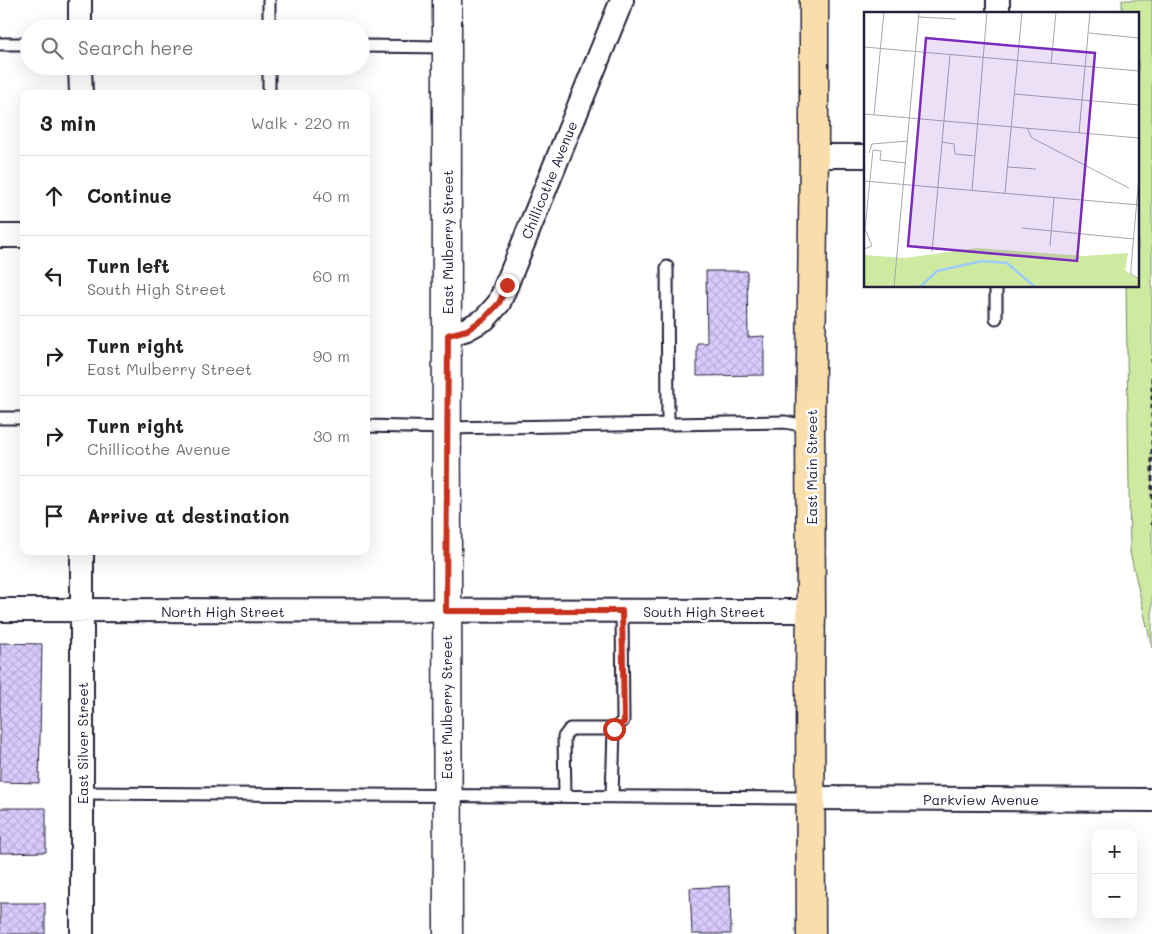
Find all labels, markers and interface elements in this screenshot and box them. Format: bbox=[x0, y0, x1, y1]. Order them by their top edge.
inset map bbox=[864, 12, 1140, 288]
search box bbox=[20, 20, 370, 75]
icon: search bbox=[38, 34, 66, 62]
text: Search here bbox=[78, 35, 194, 60]
text: 3 min bbox=[40, 109, 96, 136]
text: Walk · 220 m bbox=[251, 112, 350, 133]
street label: Chillicothe Avenue bbox=[517, 118, 581, 242]
street label: East Mulberry Street bbox=[438, 170, 457, 314]
icon: ahead bbox=[40, 182, 68, 210]
text: Continue bbox=[87, 183, 172, 208]
text: 40 m bbox=[313, 185, 350, 206]
text: Turn left bbox=[87, 253, 170, 278]
icon: left bbox=[40, 262, 68, 290]
text: 60 m bbox=[313, 265, 350, 286]
route end bbox=[496, 274, 519, 297]
text: South High Street bbox=[87, 278, 226, 299]
text: Turn right bbox=[87, 333, 184, 358]
icon: right bbox=[40, 342, 68, 370]
text: 90 m bbox=[313, 345, 350, 366]
text: East Mulberry Street bbox=[87, 358, 252, 379]
street label: East Main Street bbox=[802, 409, 821, 525]
text: Turn right bbox=[87, 413, 184, 438]
icon: right bbox=[40, 422, 68, 450]
text: 30 m bbox=[313, 425, 350, 446]
text: Chillicothe Avenue bbox=[87, 438, 231, 459]
icon: arrive bbox=[40, 502, 68, 530]
text: Arrive at destination bbox=[87, 503, 290, 528]
street label: North High Street bbox=[161, 602, 285, 621]
street label: South High Street bbox=[643, 602, 765, 621]
street label: East Mulberry Street bbox=[437, 635, 456, 779]
street label: East Silver Street bbox=[73, 682, 92, 804]
route start bbox=[603, 718, 626, 741]
street label: Parkview Avenue bbox=[923, 790, 1039, 809]
map controls bbox=[1092, 829, 1137, 919]
button: + bbox=[1092, 829, 1137, 874]
button: − bbox=[1092, 874, 1137, 919]

